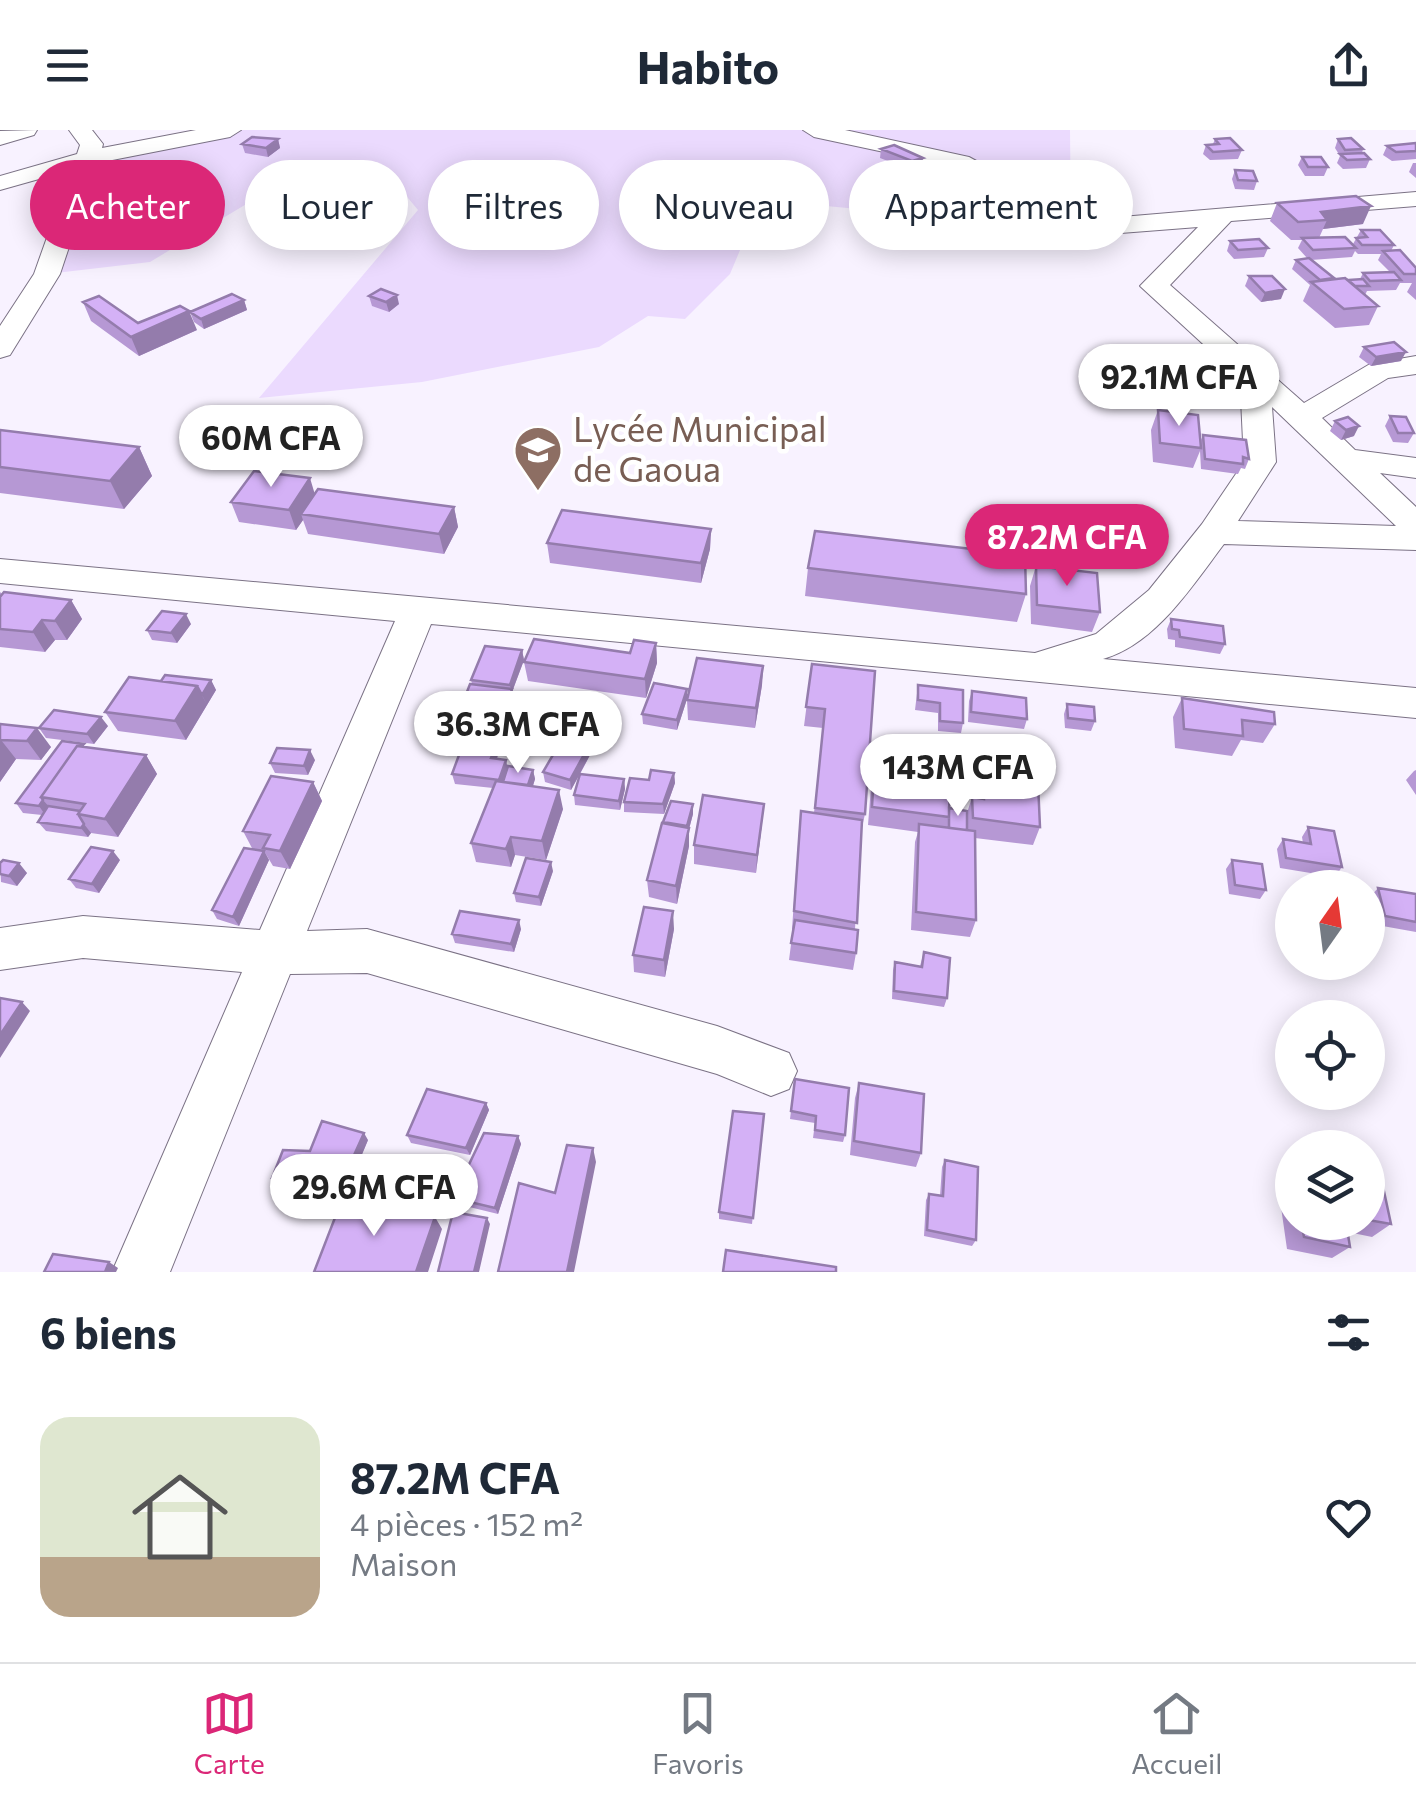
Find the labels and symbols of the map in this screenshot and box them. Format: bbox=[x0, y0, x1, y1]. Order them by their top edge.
pin: 92.1M CFA bbox=[1065, 344, 1293, 429]
pin: 60M CFA bbox=[179, 405, 363, 490]
place label: Lycée Municipal de Gaoua bbox=[573, 406, 827, 489]
school or university icon: Lycée Municipal de Gaoua bbox=[512, 424, 564, 492]
pin: 87.2M CFA bbox=[953, 504, 1181, 589]
pin: 36.3M CFA bbox=[404, 691, 632, 776]
pin: 143M CFA bbox=[855, 734, 1061, 819]
north arrow bbox=[1275, 870, 1385, 980]
pin: 29.6M CFA bbox=[260, 1154, 488, 1239]

